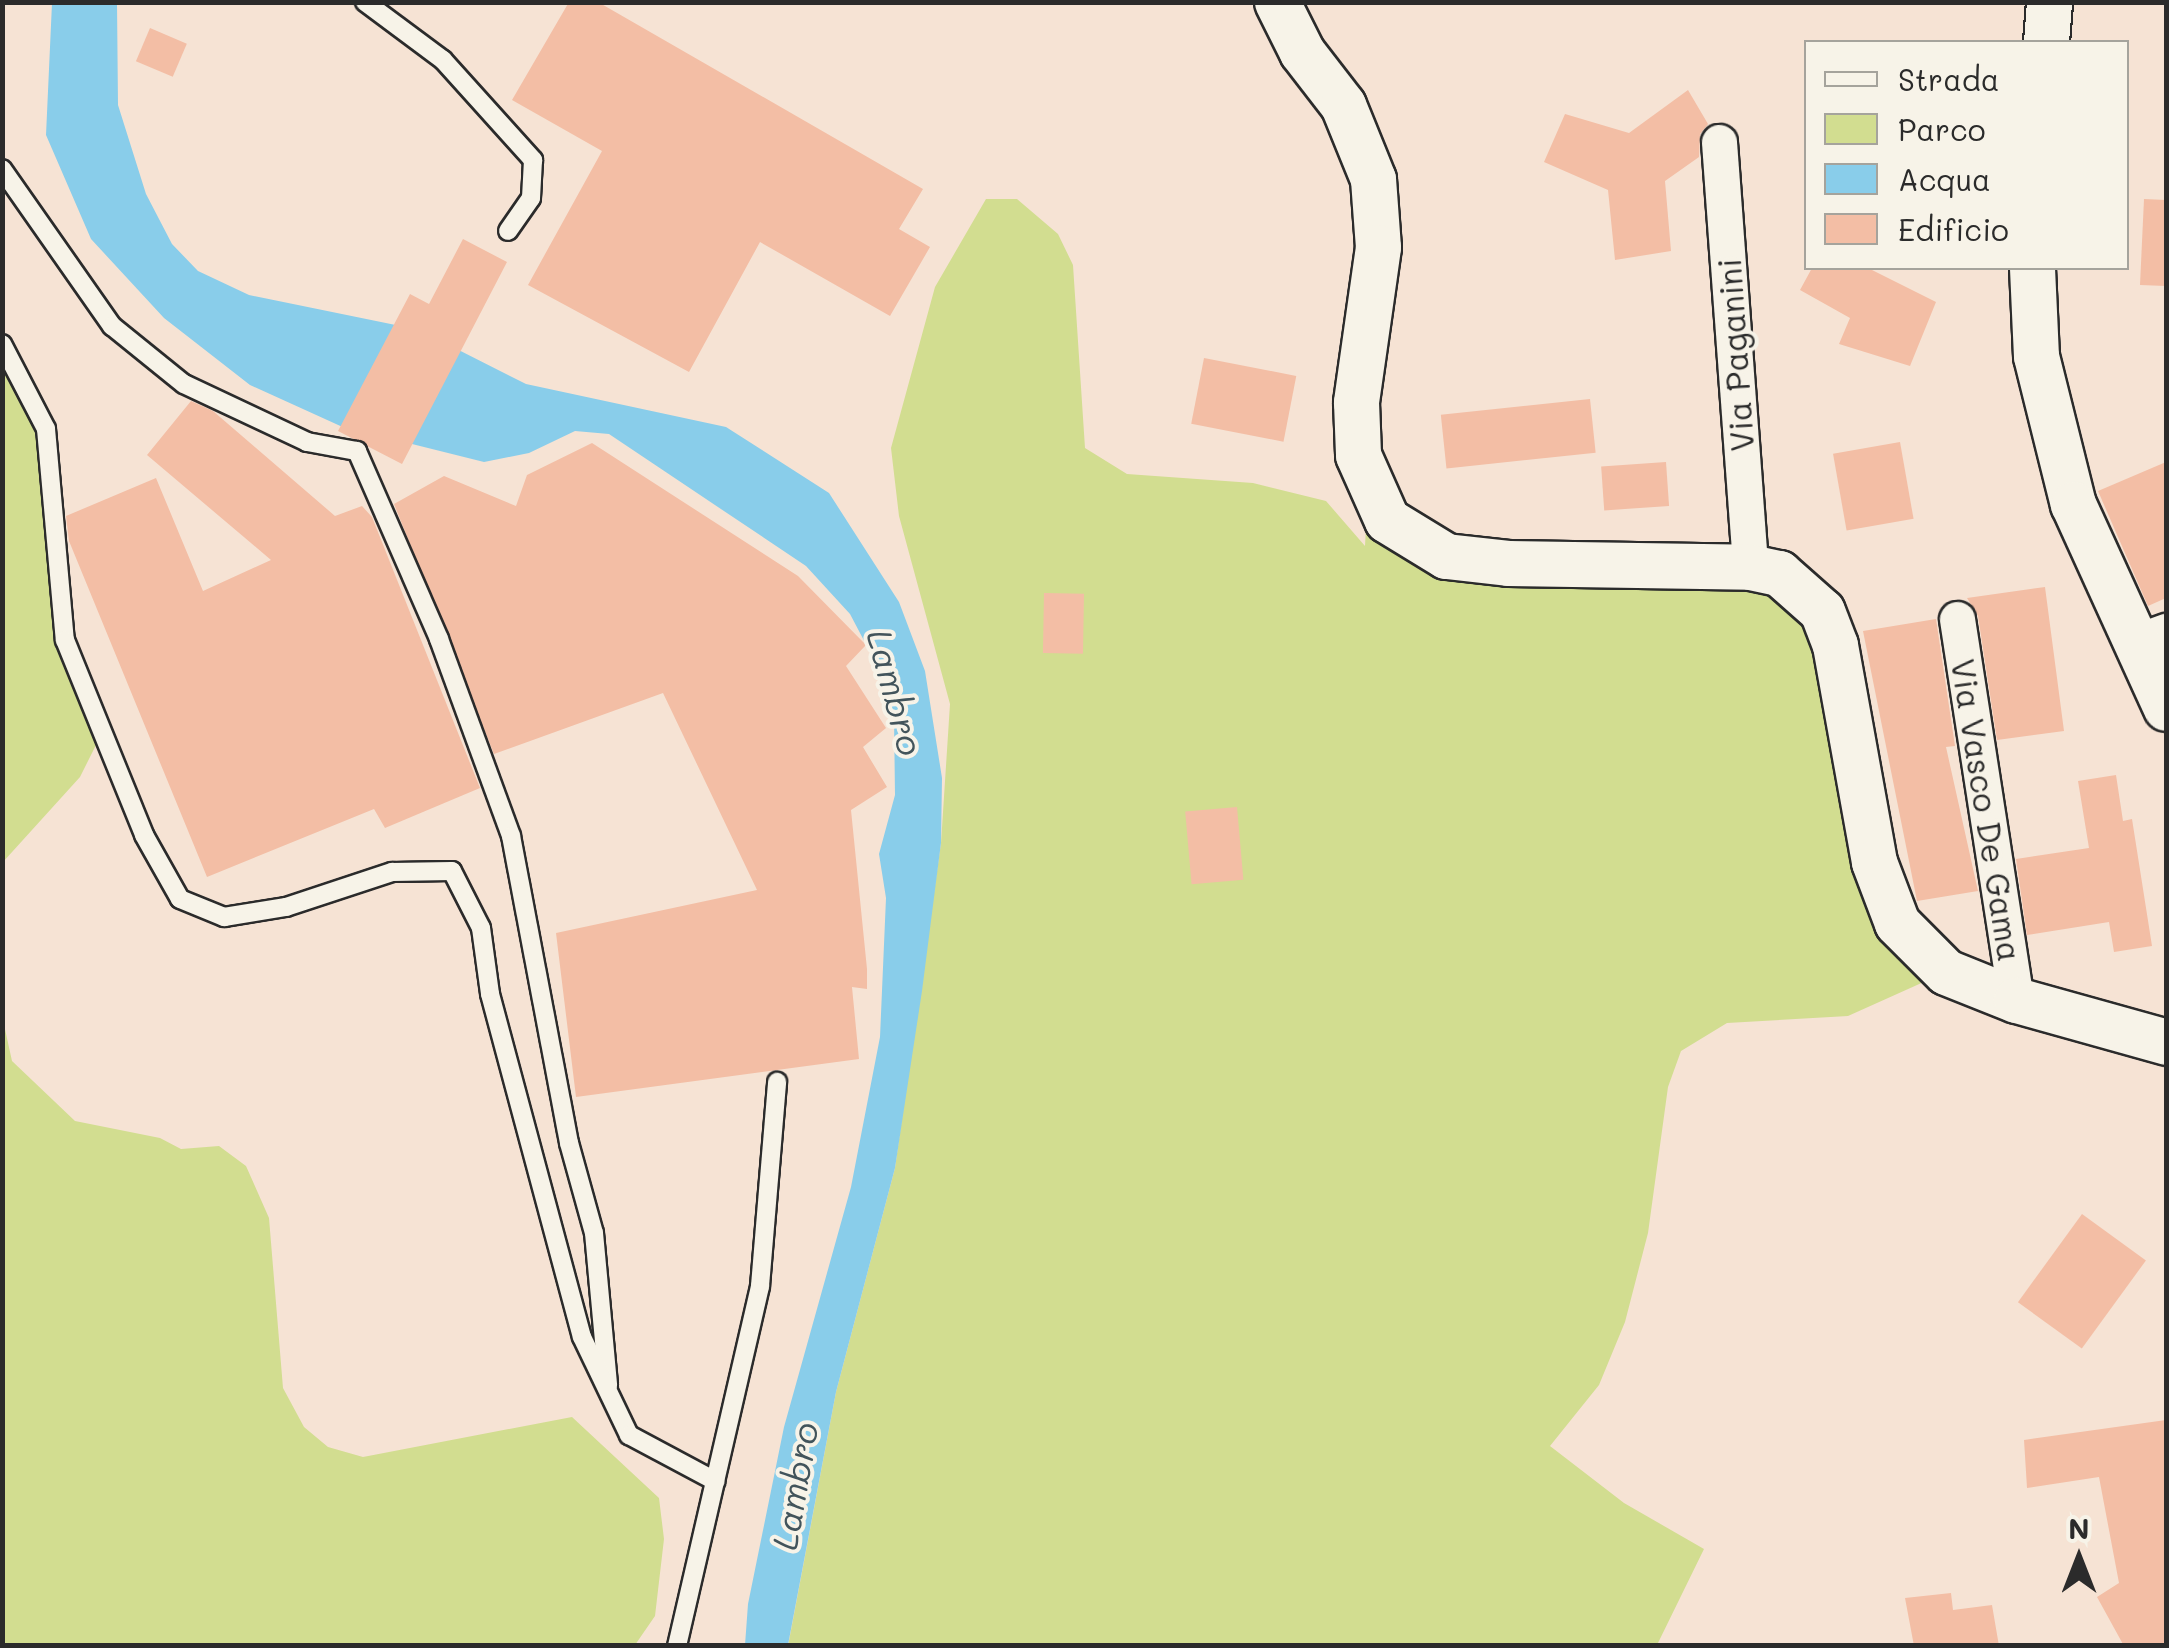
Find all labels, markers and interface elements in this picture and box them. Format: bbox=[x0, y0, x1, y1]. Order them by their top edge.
legend bbox=[1804, 40, 2129, 270]
text: Strada bbox=[1898, 59, 2000, 99]
text: Parco bbox=[1898, 109, 1986, 149]
text: Acqua bbox=[1898, 159, 1991, 199]
text: Edificio bbox=[1898, 209, 2009, 249]
street label: Via Paganini bbox=[1709, 257, 1761, 453]
water label: Lambro bbox=[859, 624, 933, 760]
street label: Via Vasco De Gama bbox=[1944, 656, 2030, 964]
water label: Lambro bbox=[762, 1419, 826, 1553]
north arrow bbox=[2029, 1508, 2129, 1608]
text: N bbox=[2068, 1510, 2090, 1546]

